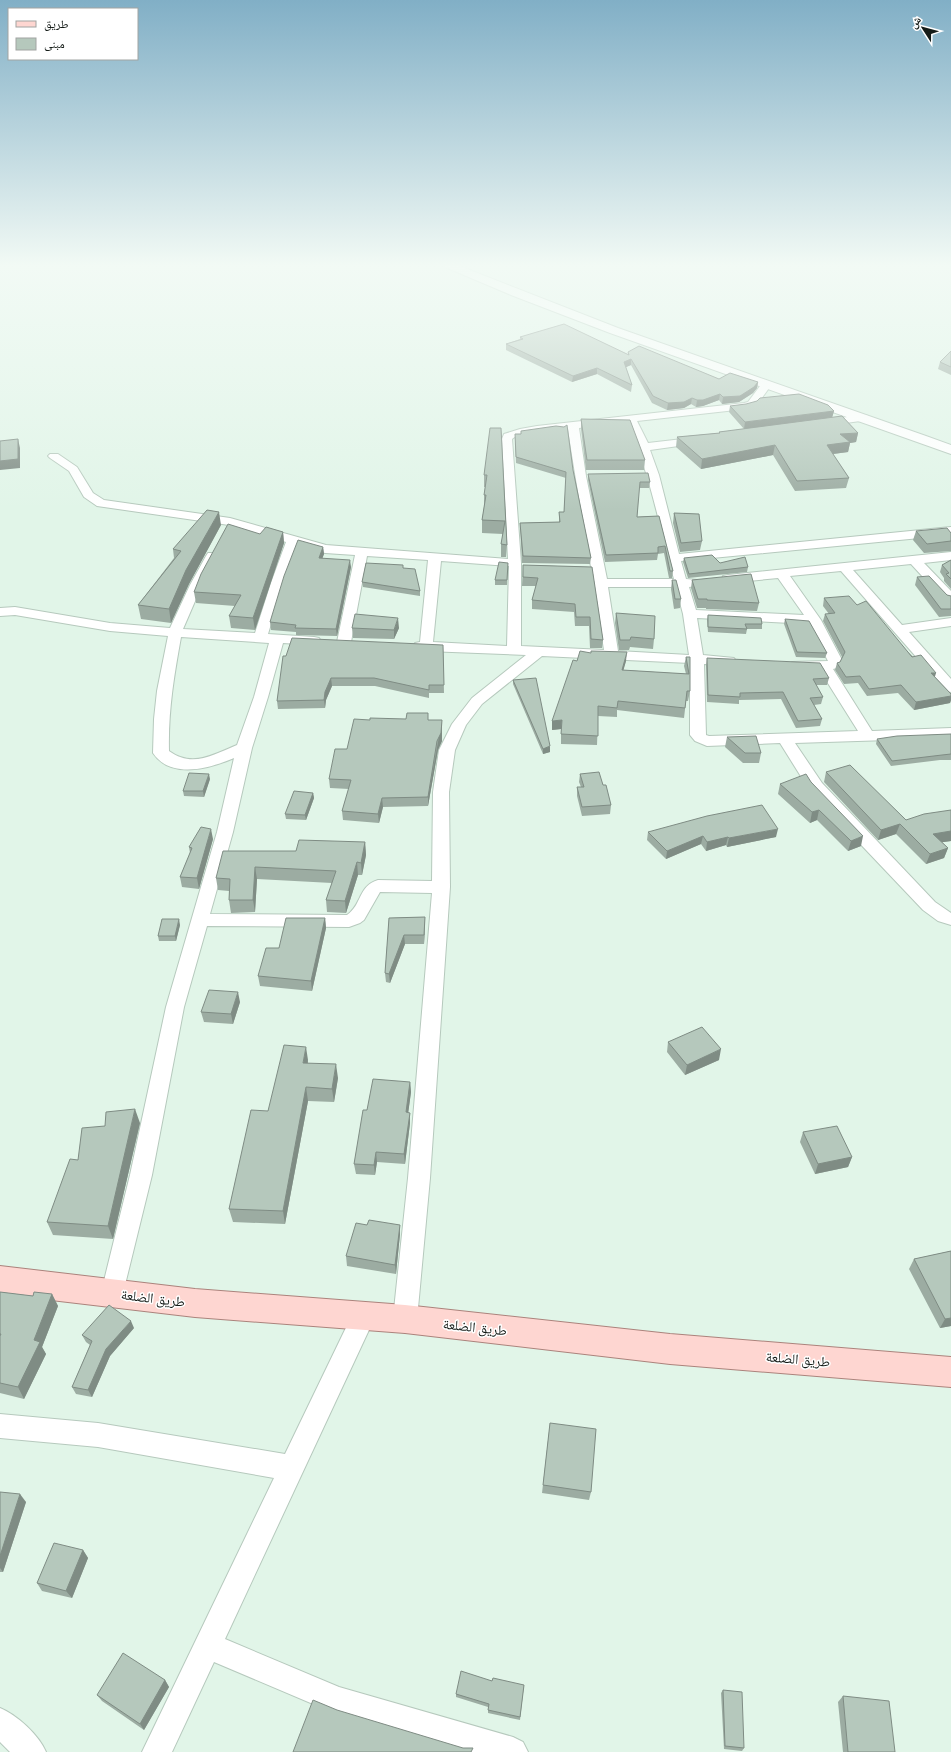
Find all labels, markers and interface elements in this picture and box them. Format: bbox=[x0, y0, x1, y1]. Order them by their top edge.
legend bbox=[8, 8, 138, 60]
north arrow bbox=[903, 8, 943, 48]
text: ش bbox=[905, 12, 925, 32]
text: طريق bbox=[44, 14, 69, 33]
text: مبنى bbox=[44, 34, 65, 53]
street label: طريق الضلعة bbox=[120, 1283, 186, 1312]
street label: طريق الضلعة bbox=[442, 1313, 508, 1340]
street label: طريق الضلعة bbox=[765, 1345, 831, 1372]

